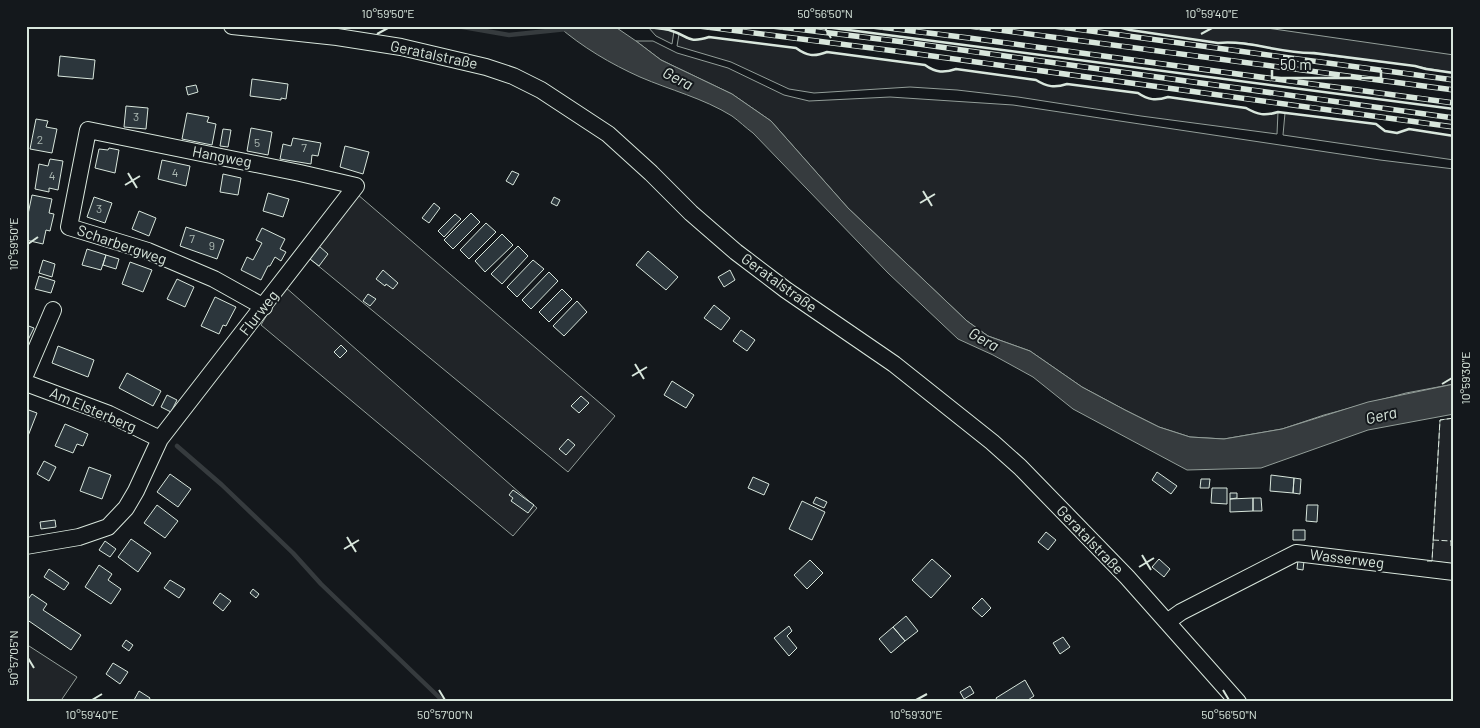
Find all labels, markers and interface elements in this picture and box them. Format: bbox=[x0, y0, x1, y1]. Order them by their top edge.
text: 10°59'50"E bbox=[362, 6, 414, 20]
text: 50°56'50"N bbox=[797, 6, 853, 20]
text: 10°59'40"E bbox=[1185, 6, 1239, 20]
street label: Geratalstraße bbox=[389, 36, 480, 72]
scale bar bbox=[1272, 48, 1381, 80]
text: 50 m bbox=[1280, 55, 1312, 73]
water label: Gera bbox=[660, 62, 697, 93]
house number: 3 bbox=[133, 109, 139, 123]
house number: 2 bbox=[37, 132, 43, 146]
house number: 5 bbox=[254, 135, 260, 149]
house number: 7 bbox=[301, 140, 307, 154]
street label: Hangweg bbox=[191, 141, 253, 171]
house number: 4 bbox=[172, 165, 178, 179]
house number: 4 bbox=[49, 168, 55, 182]
house number: 3 bbox=[96, 201, 102, 215]
text: 10°59'50"E bbox=[6, 218, 20, 270]
street label: Scharbergweg bbox=[75, 220, 170, 268]
house number: 7 bbox=[189, 231, 195, 245]
house number: 9 bbox=[209, 238, 215, 252]
street label: Geratalstraße bbox=[738, 249, 821, 316]
street label: Flurweg bbox=[235, 286, 281, 339]
water label: Gera bbox=[966, 323, 1003, 355]
text: 10°59'30"E bbox=[1458, 352, 1472, 404]
street label: Am Elsterberg bbox=[47, 383, 139, 435]
water label: Gera bbox=[1363, 402, 1398, 427]
street label: Geratalstraße bbox=[1053, 501, 1128, 578]
street label: Wasserweg bbox=[1309, 545, 1385, 571]
text: 50°57'05"N bbox=[6, 630, 20, 686]
text: 10°59'40"E bbox=[65, 707, 119, 721]
text: 50°57'00"N bbox=[417, 707, 473, 721]
text: 10°59'30"E bbox=[890, 707, 942, 721]
text: 50°56'50"N bbox=[1201, 707, 1257, 721]

